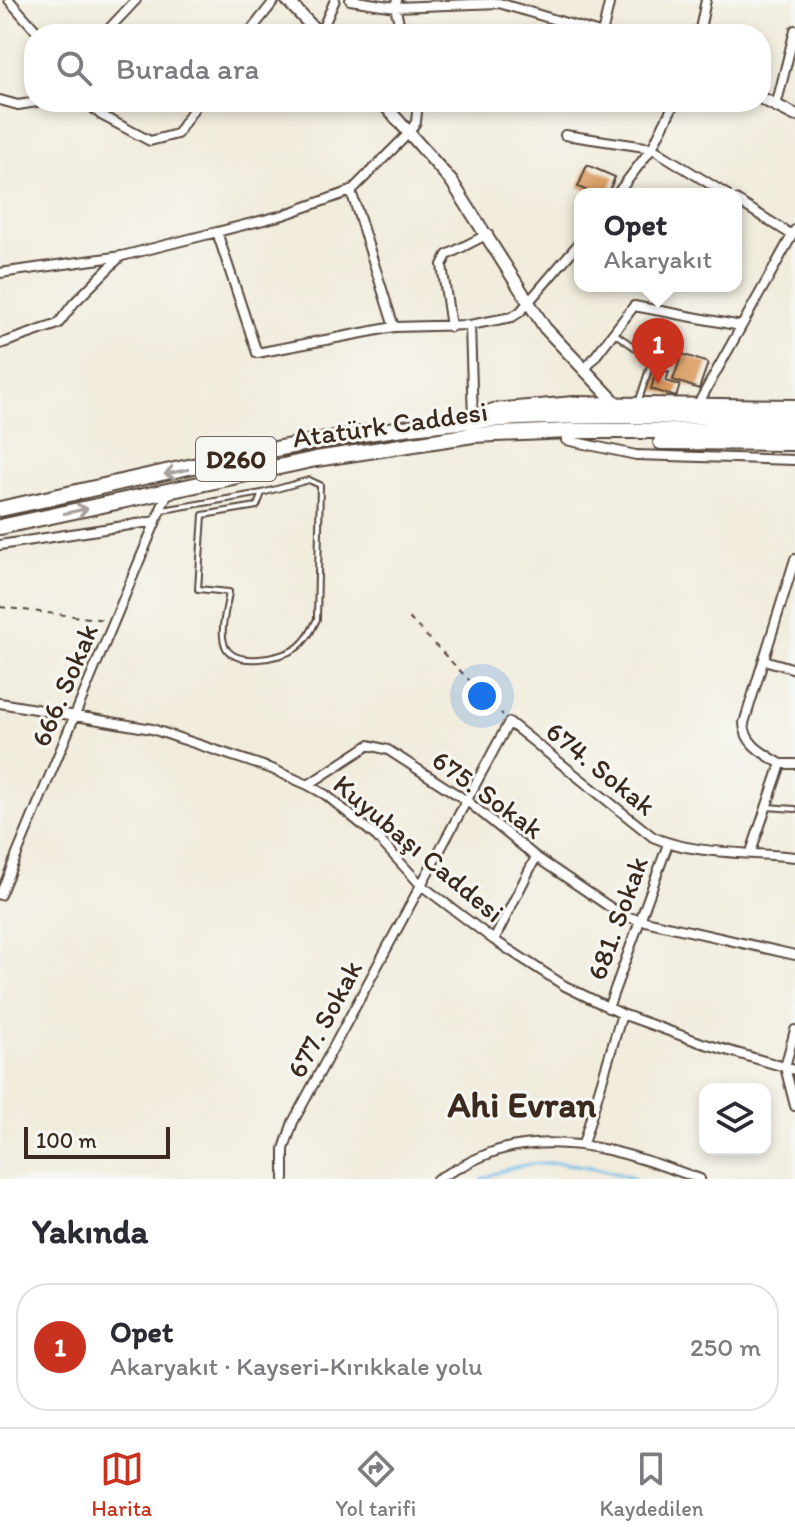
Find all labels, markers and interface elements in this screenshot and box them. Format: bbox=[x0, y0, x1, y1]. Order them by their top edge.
search box bbox=[24, 24, 771, 112]
icon: search bbox=[52, 46, 96, 90]
text: Burada ara bbox=[116, 50, 259, 87]
popup bbox=[574, 188, 742, 292]
text: Opet bbox=[604, 206, 667, 243]
text: Akaryakıt bbox=[604, 243, 712, 275]
pin: 1 bbox=[632, 318, 684, 384]
street label: Atatürk Caddesi bbox=[290, 393, 490, 455]
road number: D260 bbox=[196, 437, 276, 481]
one-way arrow bbox=[164, 465, 189, 480]
one-way arrow bbox=[63, 503, 89, 518]
street label: 666. Sokak bbox=[23, 618, 105, 752]
your location bbox=[462, 676, 502, 716]
street label: 674. Sokak bbox=[539, 713, 663, 823]
street label: 675. Sokak bbox=[426, 742, 550, 846]
street label: Kuyubaşı Caddesi bbox=[327, 767, 511, 929]
street label: 681. Sokak bbox=[579, 852, 655, 984]
street label: 677. Sokak bbox=[279, 954, 369, 1084]
district label: Ahi Evran bbox=[448, 1083, 597, 1126]
map controls bbox=[699, 1083, 771, 1155]
button: layers bbox=[699, 1083, 771, 1155]
scale bar bbox=[24, 1123, 170, 1159]
text: 100 m bbox=[36, 1127, 97, 1154]
text: Yakında bbox=[32, 1211, 148, 1252]
text: Opet bbox=[110, 1313, 173, 1350]
text: 1 bbox=[54, 1331, 66, 1363]
text: 250 m bbox=[690, 1331, 761, 1363]
text: Akaryakıt · Kayseri-Kırıkkale yolu bbox=[110, 1350, 483, 1382]
tab: Harita bbox=[92, 1447, 152, 1522]
tab: Yol tarifi bbox=[335, 1447, 416, 1522]
tab: Kaydedilen bbox=[600, 1447, 703, 1522]

